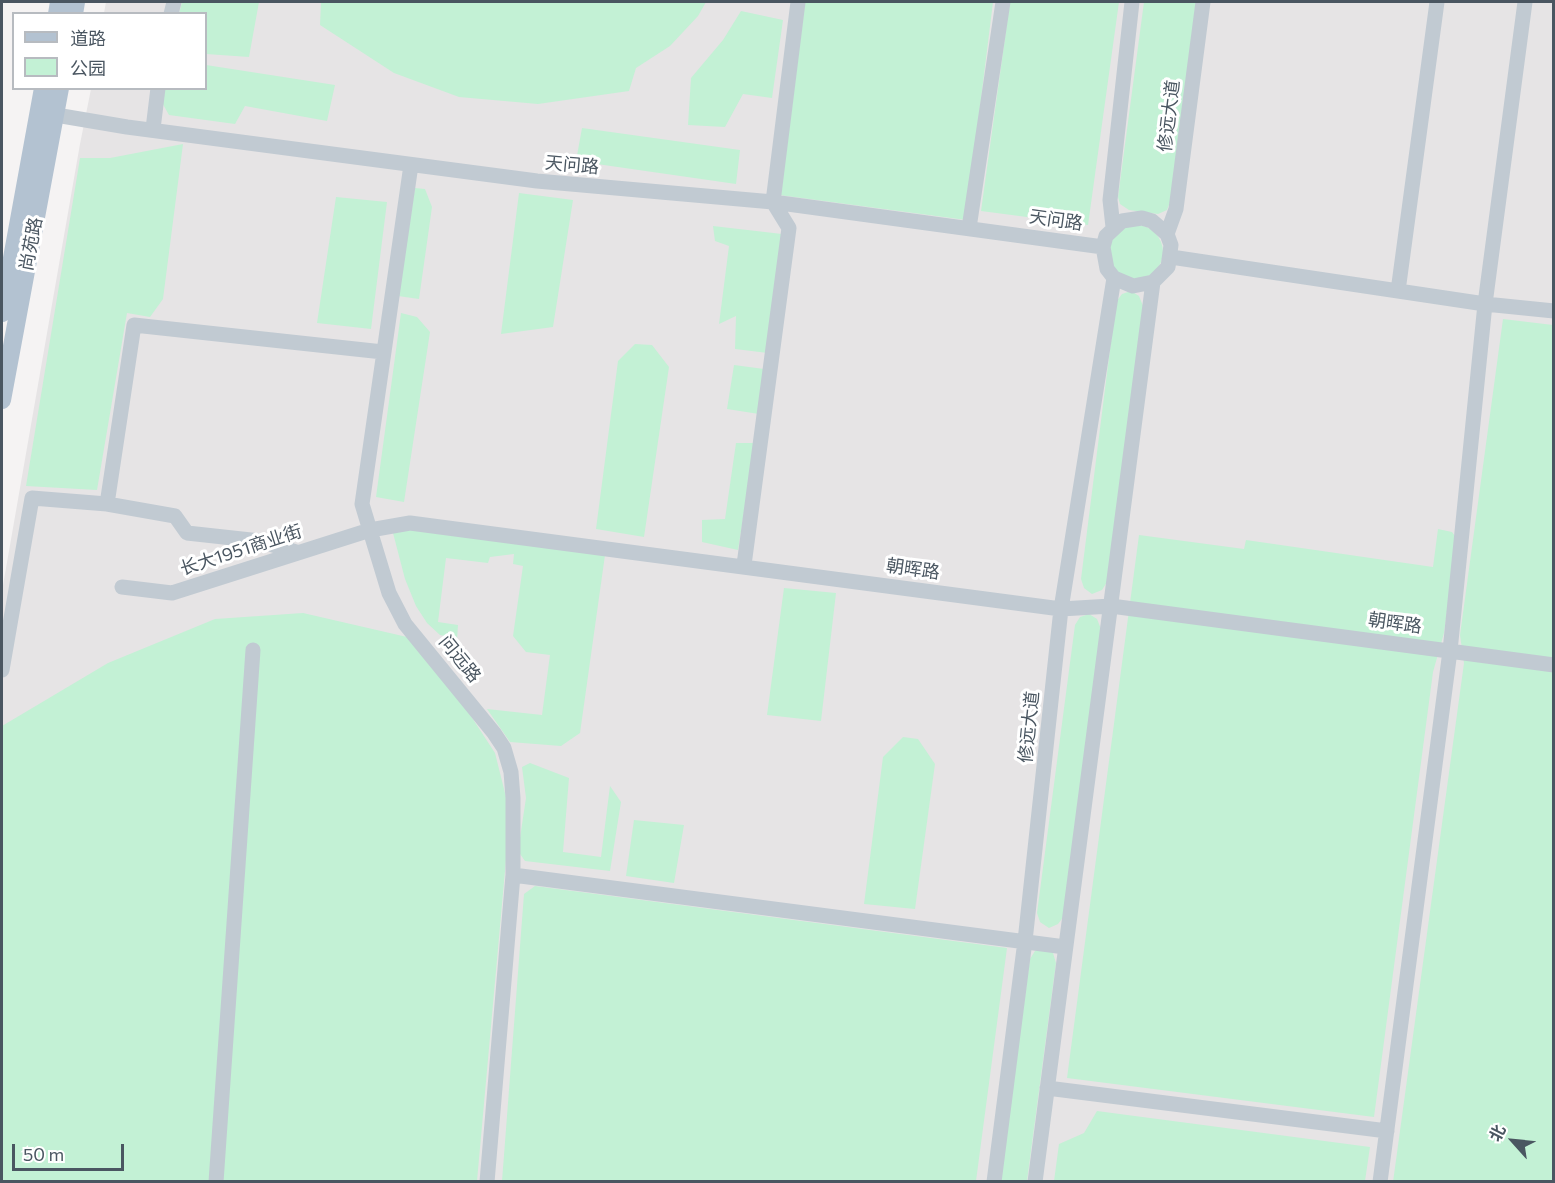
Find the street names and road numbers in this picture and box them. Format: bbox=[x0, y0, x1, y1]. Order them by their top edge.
street label: 修远大道 bbox=[1154, 79, 1184, 153]
street label: 天问路 bbox=[544, 152, 600, 178]
street label: 天问路 bbox=[1028, 206, 1084, 234]
street label: 尚苑路 bbox=[15, 215, 47, 273]
street label: 长大1951商业街 bbox=[177, 520, 305, 580]
street label: 朝晖路 bbox=[885, 555, 941, 583]
street label: 朝晖路 bbox=[1367, 609, 1423, 637]
street label: 问远路 bbox=[435, 631, 485, 687]
street label: 修远大道 bbox=[1014, 690, 1044, 764]

